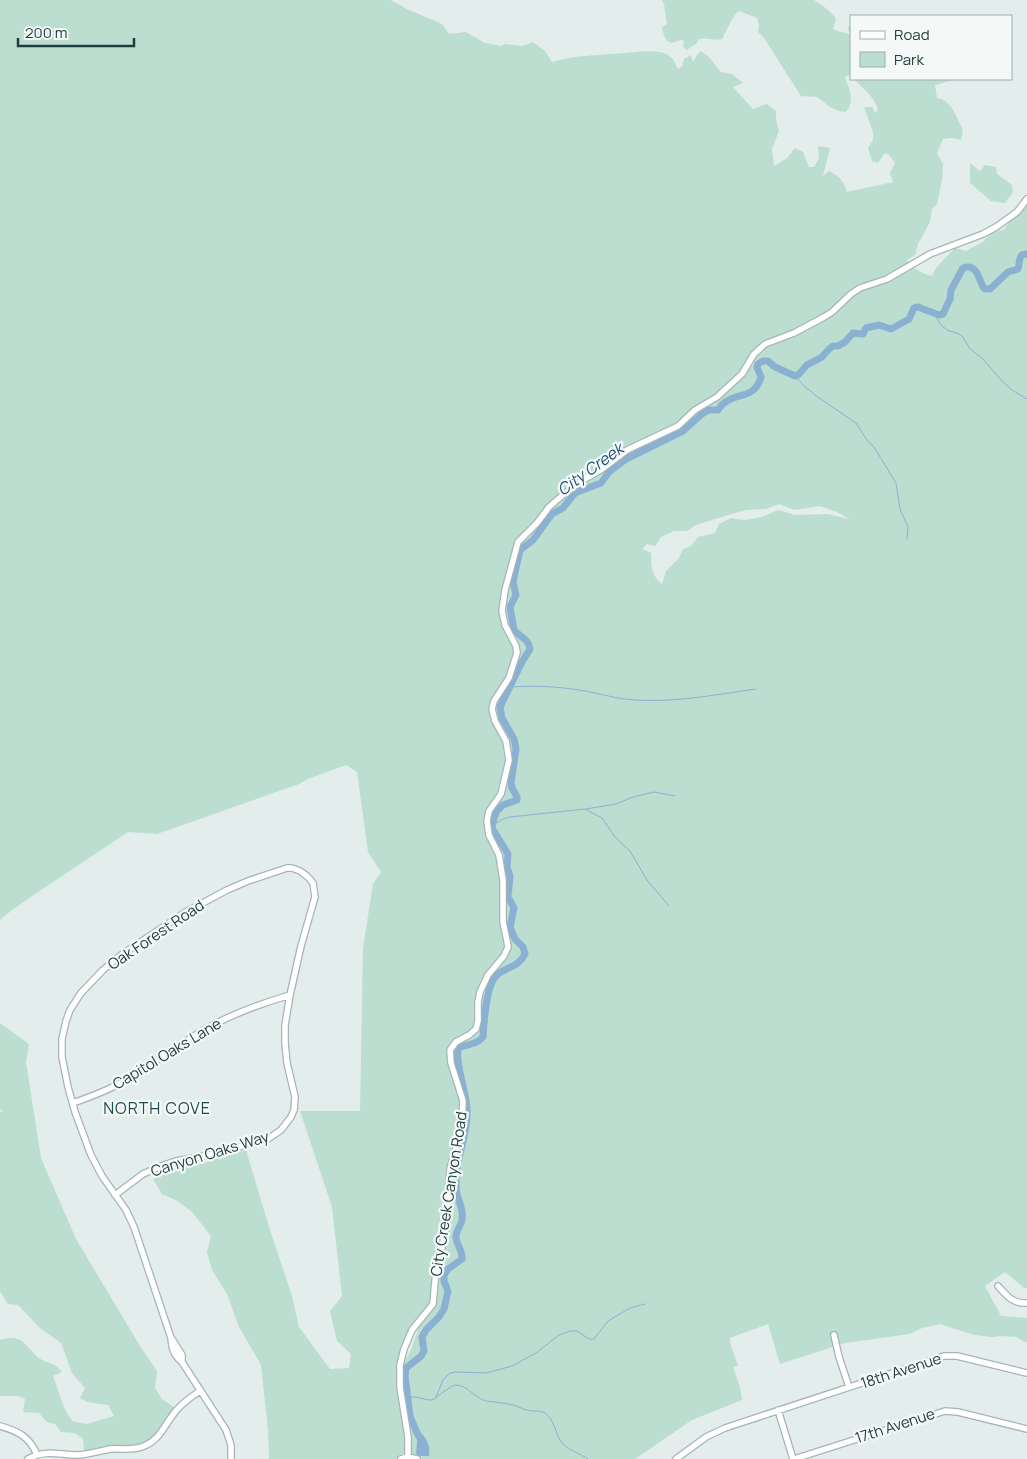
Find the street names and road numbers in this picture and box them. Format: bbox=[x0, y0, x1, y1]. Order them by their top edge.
street label: Oak Forest Road bbox=[103, 894, 208, 975]
street label: Capitol Oaks Lane bbox=[108, 1013, 225, 1094]
street label: City Creek Canyon Road bbox=[425, 1110, 472, 1278]
street label: Canyon Oaks Way bbox=[148, 1126, 272, 1181]
street label: 18th Avenue bbox=[858, 1348, 944, 1393]
street label: 17th Avenue bbox=[852, 1403, 938, 1448]

